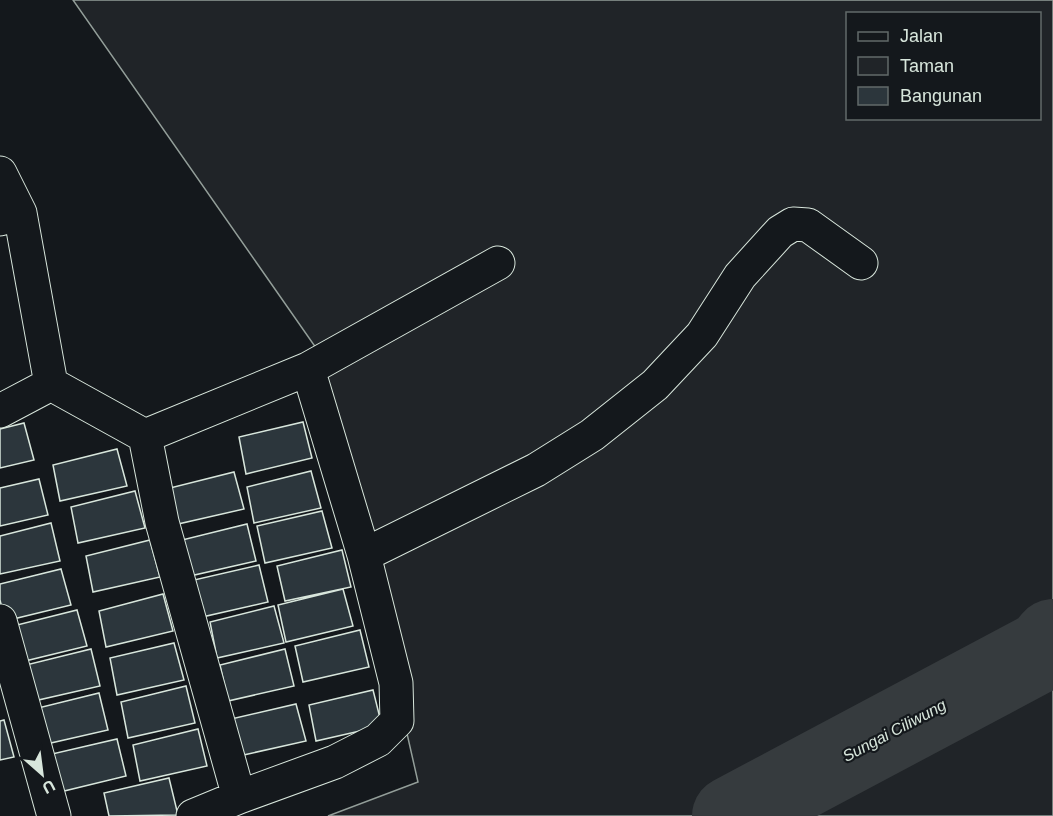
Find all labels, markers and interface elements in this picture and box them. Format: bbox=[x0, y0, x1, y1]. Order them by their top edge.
legend bbox=[846, 12, 1041, 120]
text: Jalan bbox=[900, 26, 943, 46]
text: Taman bbox=[900, 56, 954, 76]
text: Bangunan bbox=[900, 86, 982, 106]
water label: Sungai Ciliwung bbox=[840, 696, 949, 765]
north arrow bbox=[12, 744, 72, 804]
text: U bbox=[40, 777, 58, 797]

